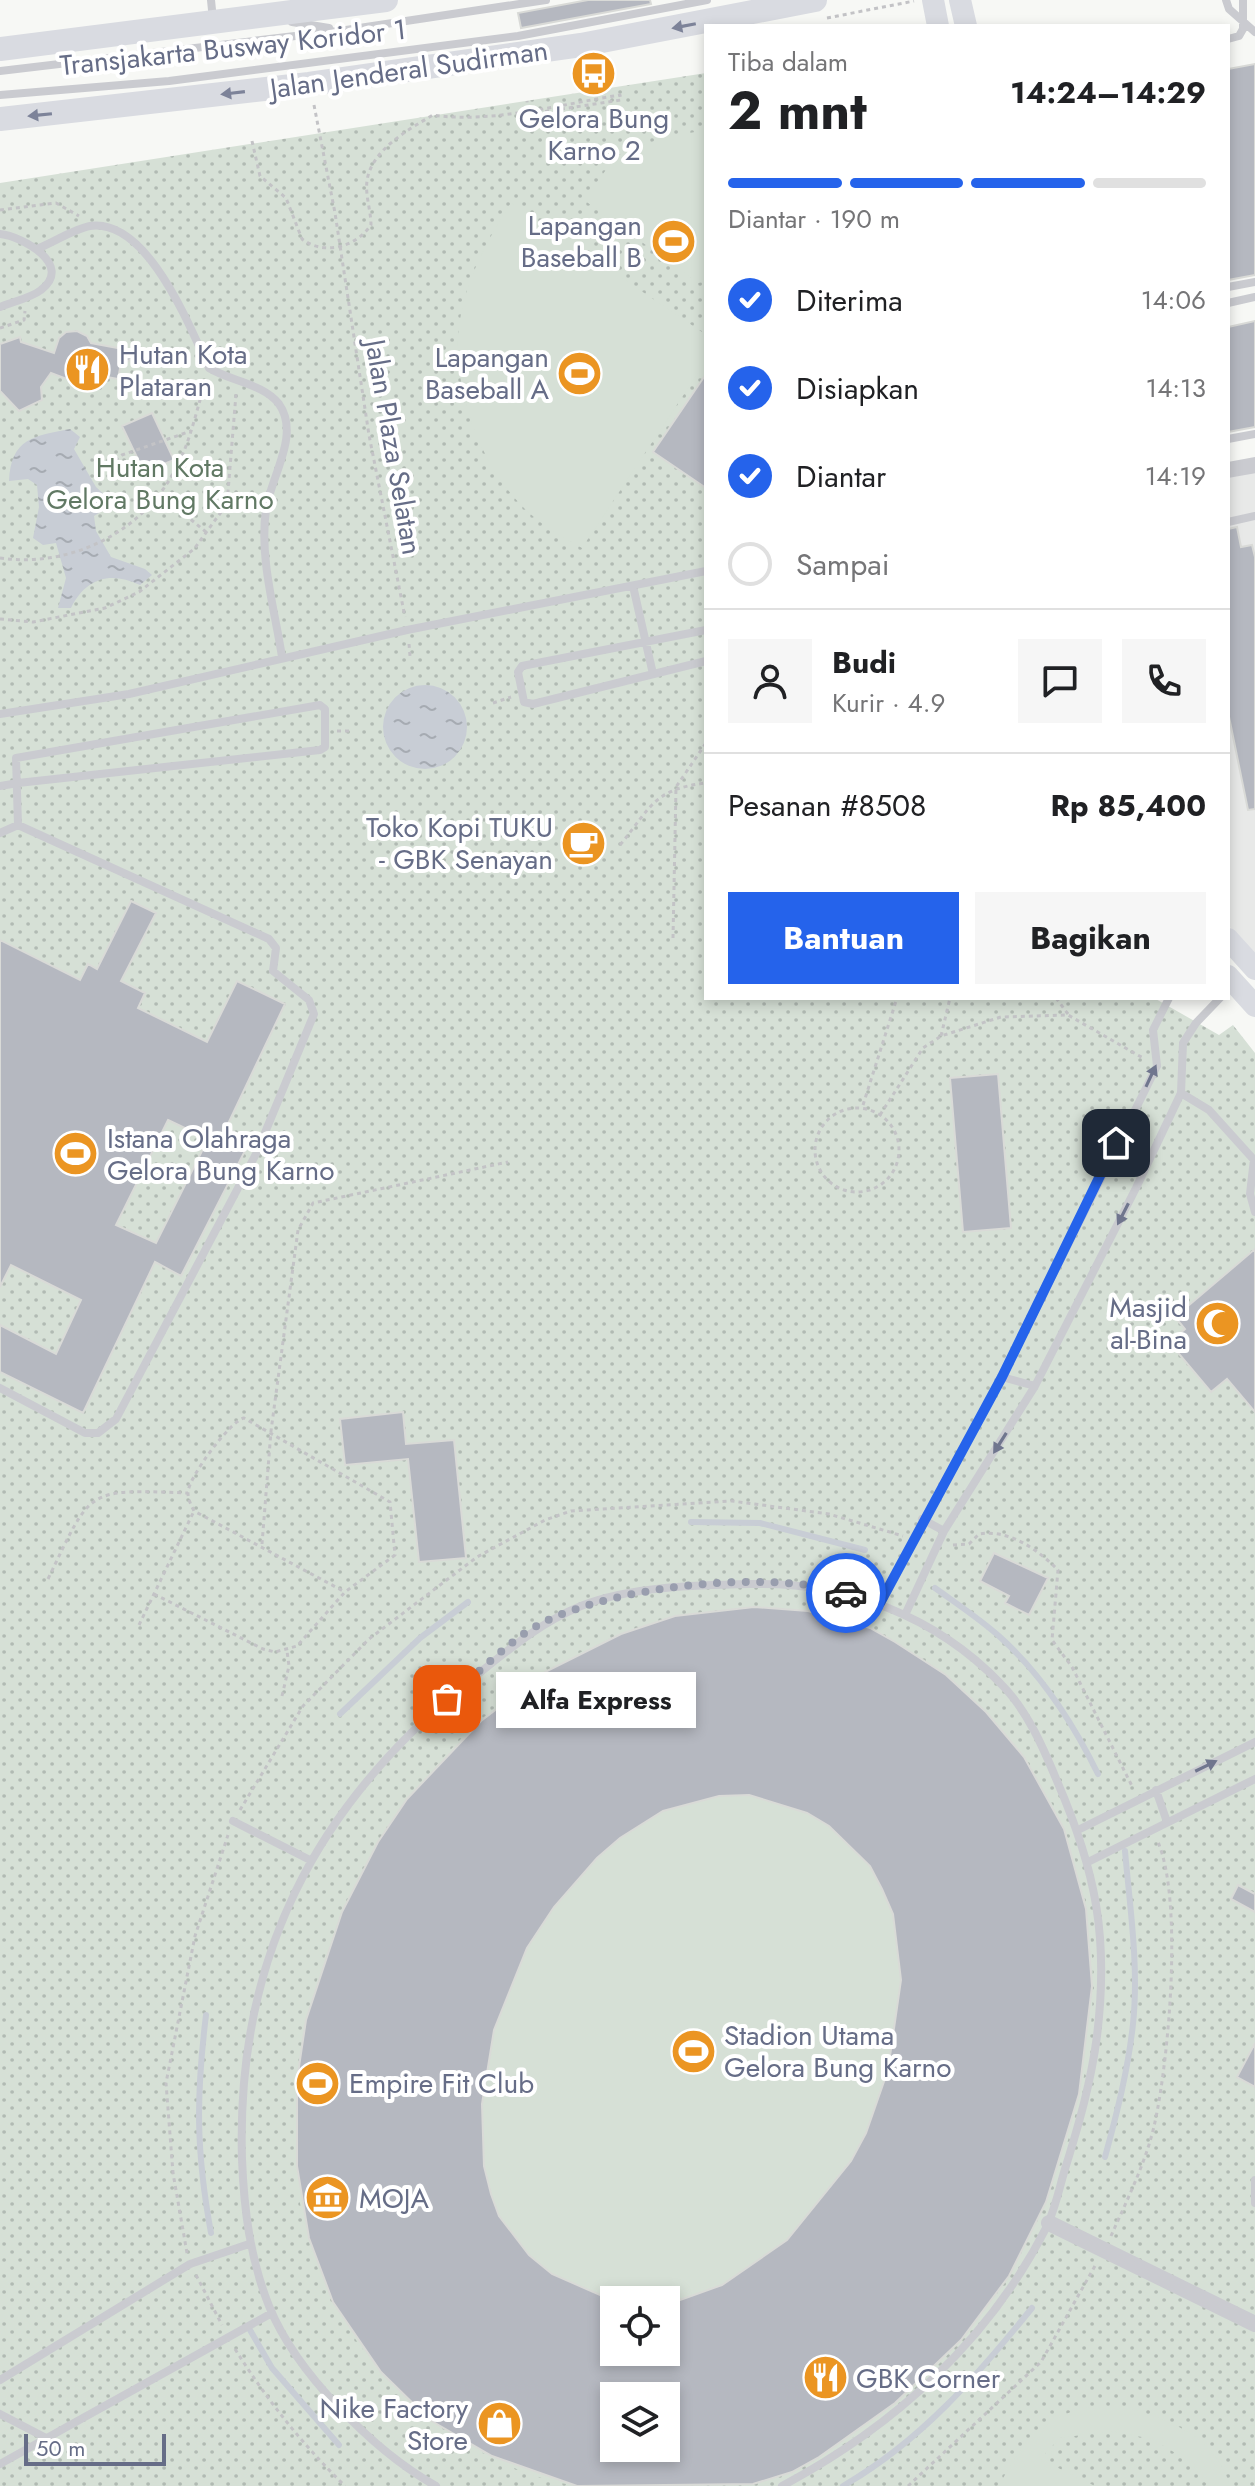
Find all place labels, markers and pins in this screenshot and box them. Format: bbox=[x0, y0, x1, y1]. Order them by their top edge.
bus stop icon: Gelora Bung Karno 2 bbox=[570, 50, 618, 98]
place label: Gelora Bung Karno 2 bbox=[519, 98, 669, 171]
place label: Lapangan Baseball B bbox=[521, 205, 642, 278]
sports icon: Lapangan Baseball B bbox=[649, 217, 697, 265]
place label: Hutan Kota Plataran bbox=[119, 334, 247, 407]
place label: Lapangan Baseball A bbox=[425, 337, 550, 410]
restaurant icon: Hutan Kota Plataran bbox=[64, 346, 112, 394]
sports icon: Lapangan Baseball A bbox=[556, 349, 604, 397]
place label: Toko Kopi TUKU - GBK Senayan bbox=[366, 807, 553, 880]
cafe icon: Toko Kopi TUKU - GBK Senayan bbox=[560, 819, 608, 867]
pin bbox=[1082, 1109, 1150, 1177]
place label: Istana Olahraga Gelora Bung Karno bbox=[107, 1118, 335, 1191]
sports icon: Istana Olahraga Gelora Bung Karno bbox=[52, 1130, 100, 1178]
place label: Masjid al-Bina bbox=[1109, 1287, 1187, 1360]
mosque icon: Masjid al-Bina bbox=[1194, 1299, 1242, 1347]
pin bbox=[413, 1665, 481, 1733]
callout: Alfa Express bbox=[495, 1671, 695, 1727]
place label: Stadion Utama Gelora Bung Karno bbox=[724, 2015, 952, 2088]
sports icon: Stadion Utama Gelora Bung Karno bbox=[669, 2027, 717, 2075]
sports icon: Empire Fit Club bbox=[294, 2059, 342, 2107]
place label: Empire Fit Club bbox=[349, 2063, 534, 2104]
museum icon: MOJA bbox=[304, 2174, 352, 2222]
place label: MOJA bbox=[359, 2178, 430, 2219]
restaurant icon: GBK Corner bbox=[801, 2354, 849, 2402]
place label: GBK Corner bbox=[856, 2358, 1001, 2399]
place label: Nike Factory Store bbox=[320, 2388, 469, 2461]
shop icon: Nike Factory Store bbox=[475, 2400, 523, 2448]

